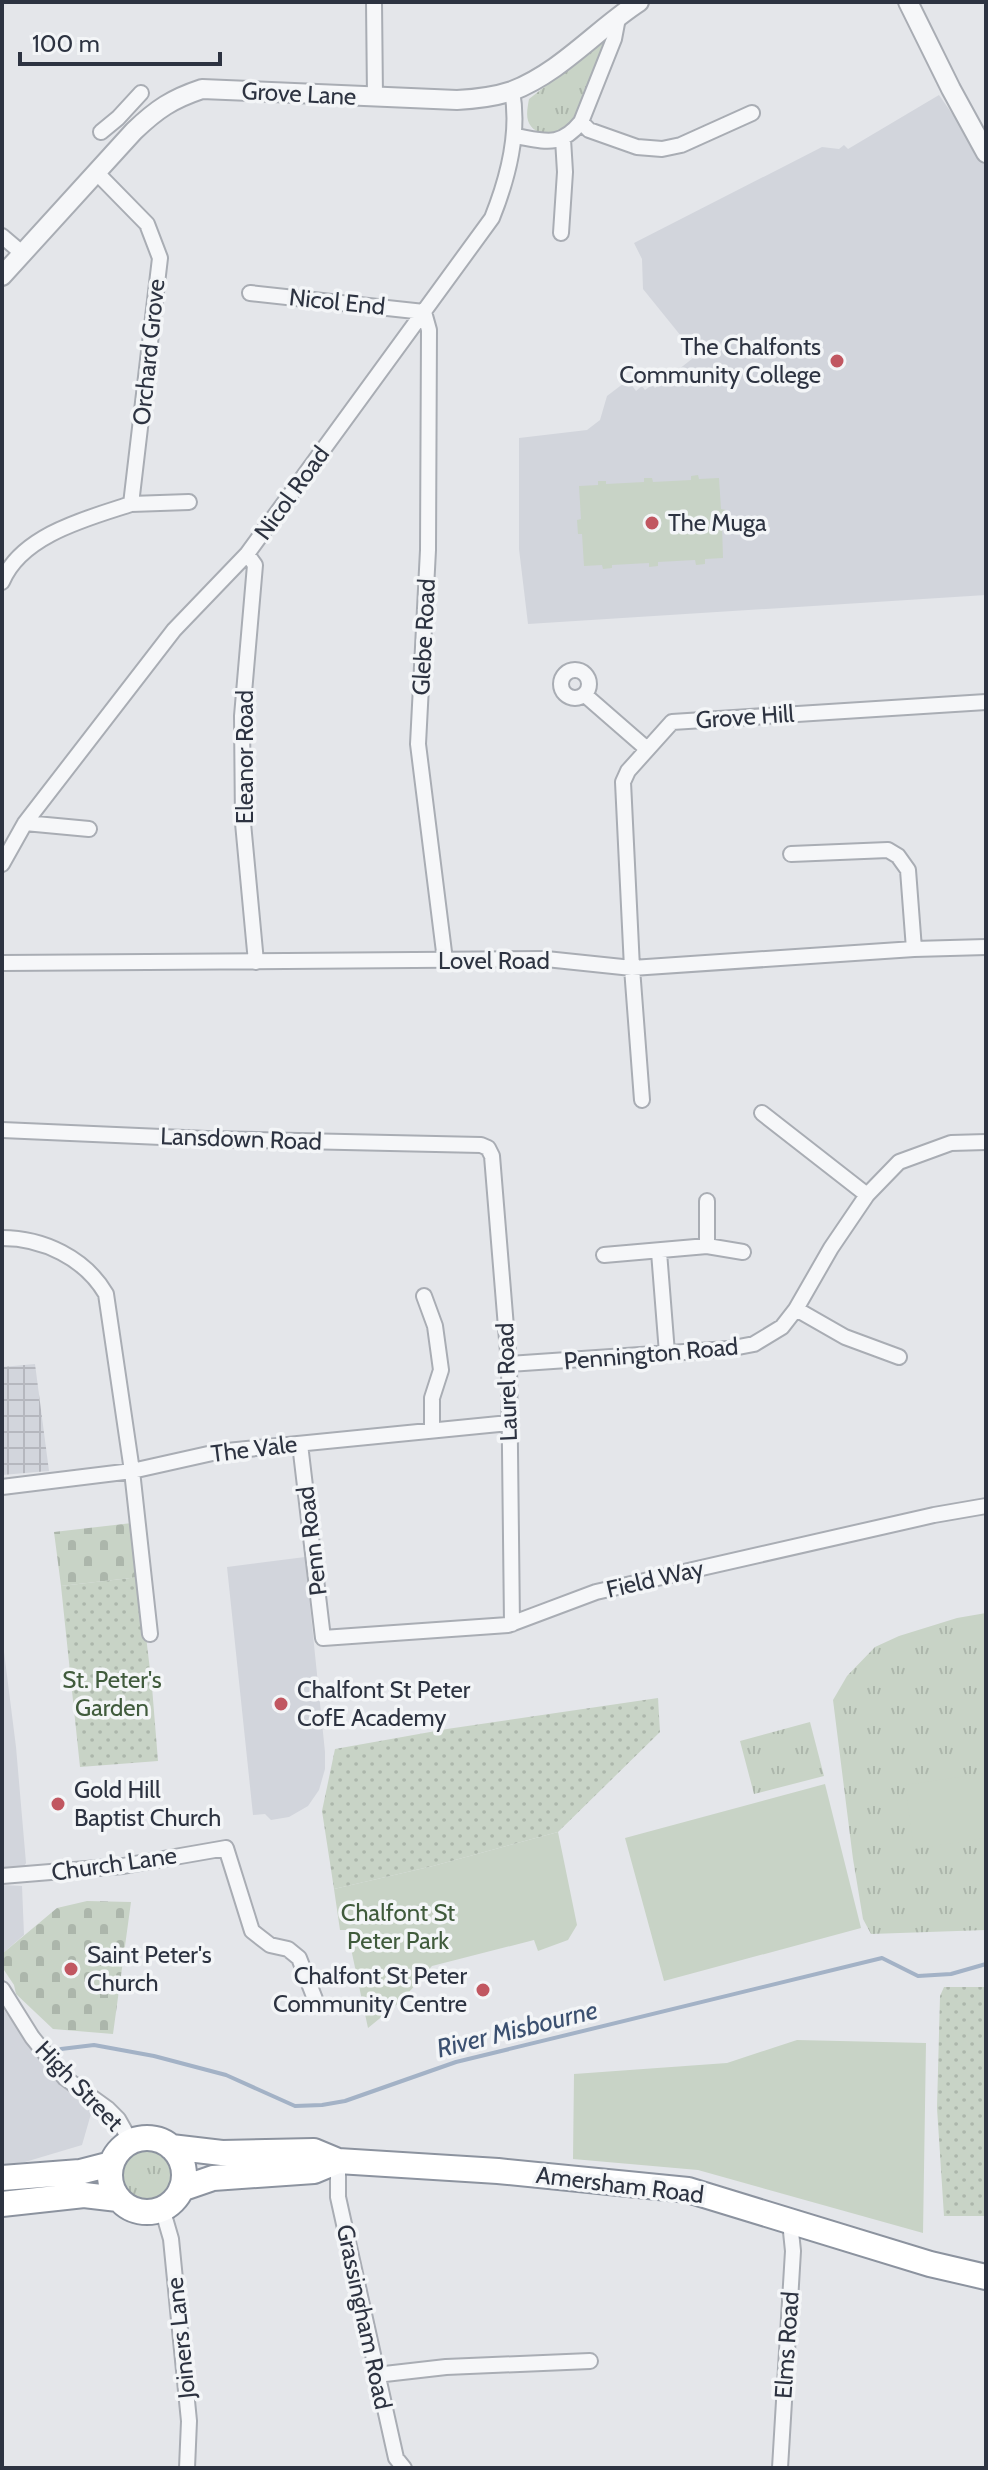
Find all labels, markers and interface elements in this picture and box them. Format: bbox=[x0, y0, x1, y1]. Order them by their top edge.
scale bar bbox=[20, 16, 220, 66]
text: 100 m bbox=[32, 29, 100, 58]
street label: Grove Lane bbox=[241, 76, 357, 111]
street label: Orchard Grove bbox=[126, 277, 171, 427]
street label: Nicol End bbox=[288, 282, 387, 321]
place label: The Chalfonts Community College bbox=[619, 332, 821, 389]
marker: The Chalfonts Community College bbox=[828, 352, 846, 370]
street label: Nicol Road bbox=[248, 440, 335, 545]
place label: The Muga bbox=[668, 508, 767, 537]
marker: The Muga bbox=[643, 514, 661, 532]
street label: Glebe Road bbox=[406, 578, 441, 696]
street label: Eleanor Road bbox=[230, 690, 259, 824]
street label: Grove Hill bbox=[695, 699, 796, 734]
street label: Lovel Road bbox=[438, 946, 550, 975]
street label: Lansdown Road bbox=[160, 1121, 322, 1156]
street label: Laurel Road bbox=[490, 1322, 523, 1442]
street label: Pennington Road bbox=[562, 1331, 739, 1376]
street label: The Vale bbox=[209, 1429, 299, 1468]
street label: Penn Road bbox=[290, 1485, 333, 1597]
street label: Field Way bbox=[603, 1553, 706, 1604]
park label: St. Peter's Garden bbox=[62, 1665, 162, 1722]
place label: Chalfont St Peter CofE Academy bbox=[297, 1675, 471, 1732]
marker: Chalfont St Peter CofE Academy bbox=[272, 1695, 290, 1713]
place label: Gold Hill Baptist Church bbox=[74, 1775, 221, 1832]
marker: Gold Hill Baptist Church bbox=[49, 1795, 67, 1813]
street label: Church Lane bbox=[49, 1840, 178, 1887]
park label: Chalfont St Peter Park bbox=[341, 1898, 455, 1955]
place label: Saint Peter's Church bbox=[87, 1940, 212, 1997]
marker: Saint Peter's Church bbox=[62, 1960, 80, 1978]
place label: Chalfont St Peter Community Centre bbox=[273, 1961, 467, 2018]
marker: Chalfont St Peter Community Centre bbox=[474, 1981, 492, 1999]
water label: River Misbourne bbox=[433, 1994, 601, 2064]
street label: High Street bbox=[29, 2035, 129, 2137]
street label: Amersham Road bbox=[535, 2160, 706, 2209]
street label: Grassingham Road bbox=[331, 2222, 398, 2412]
street label: Joiners Lane bbox=[160, 2276, 201, 2401]
street label: Elms Road bbox=[768, 2290, 805, 2400]

